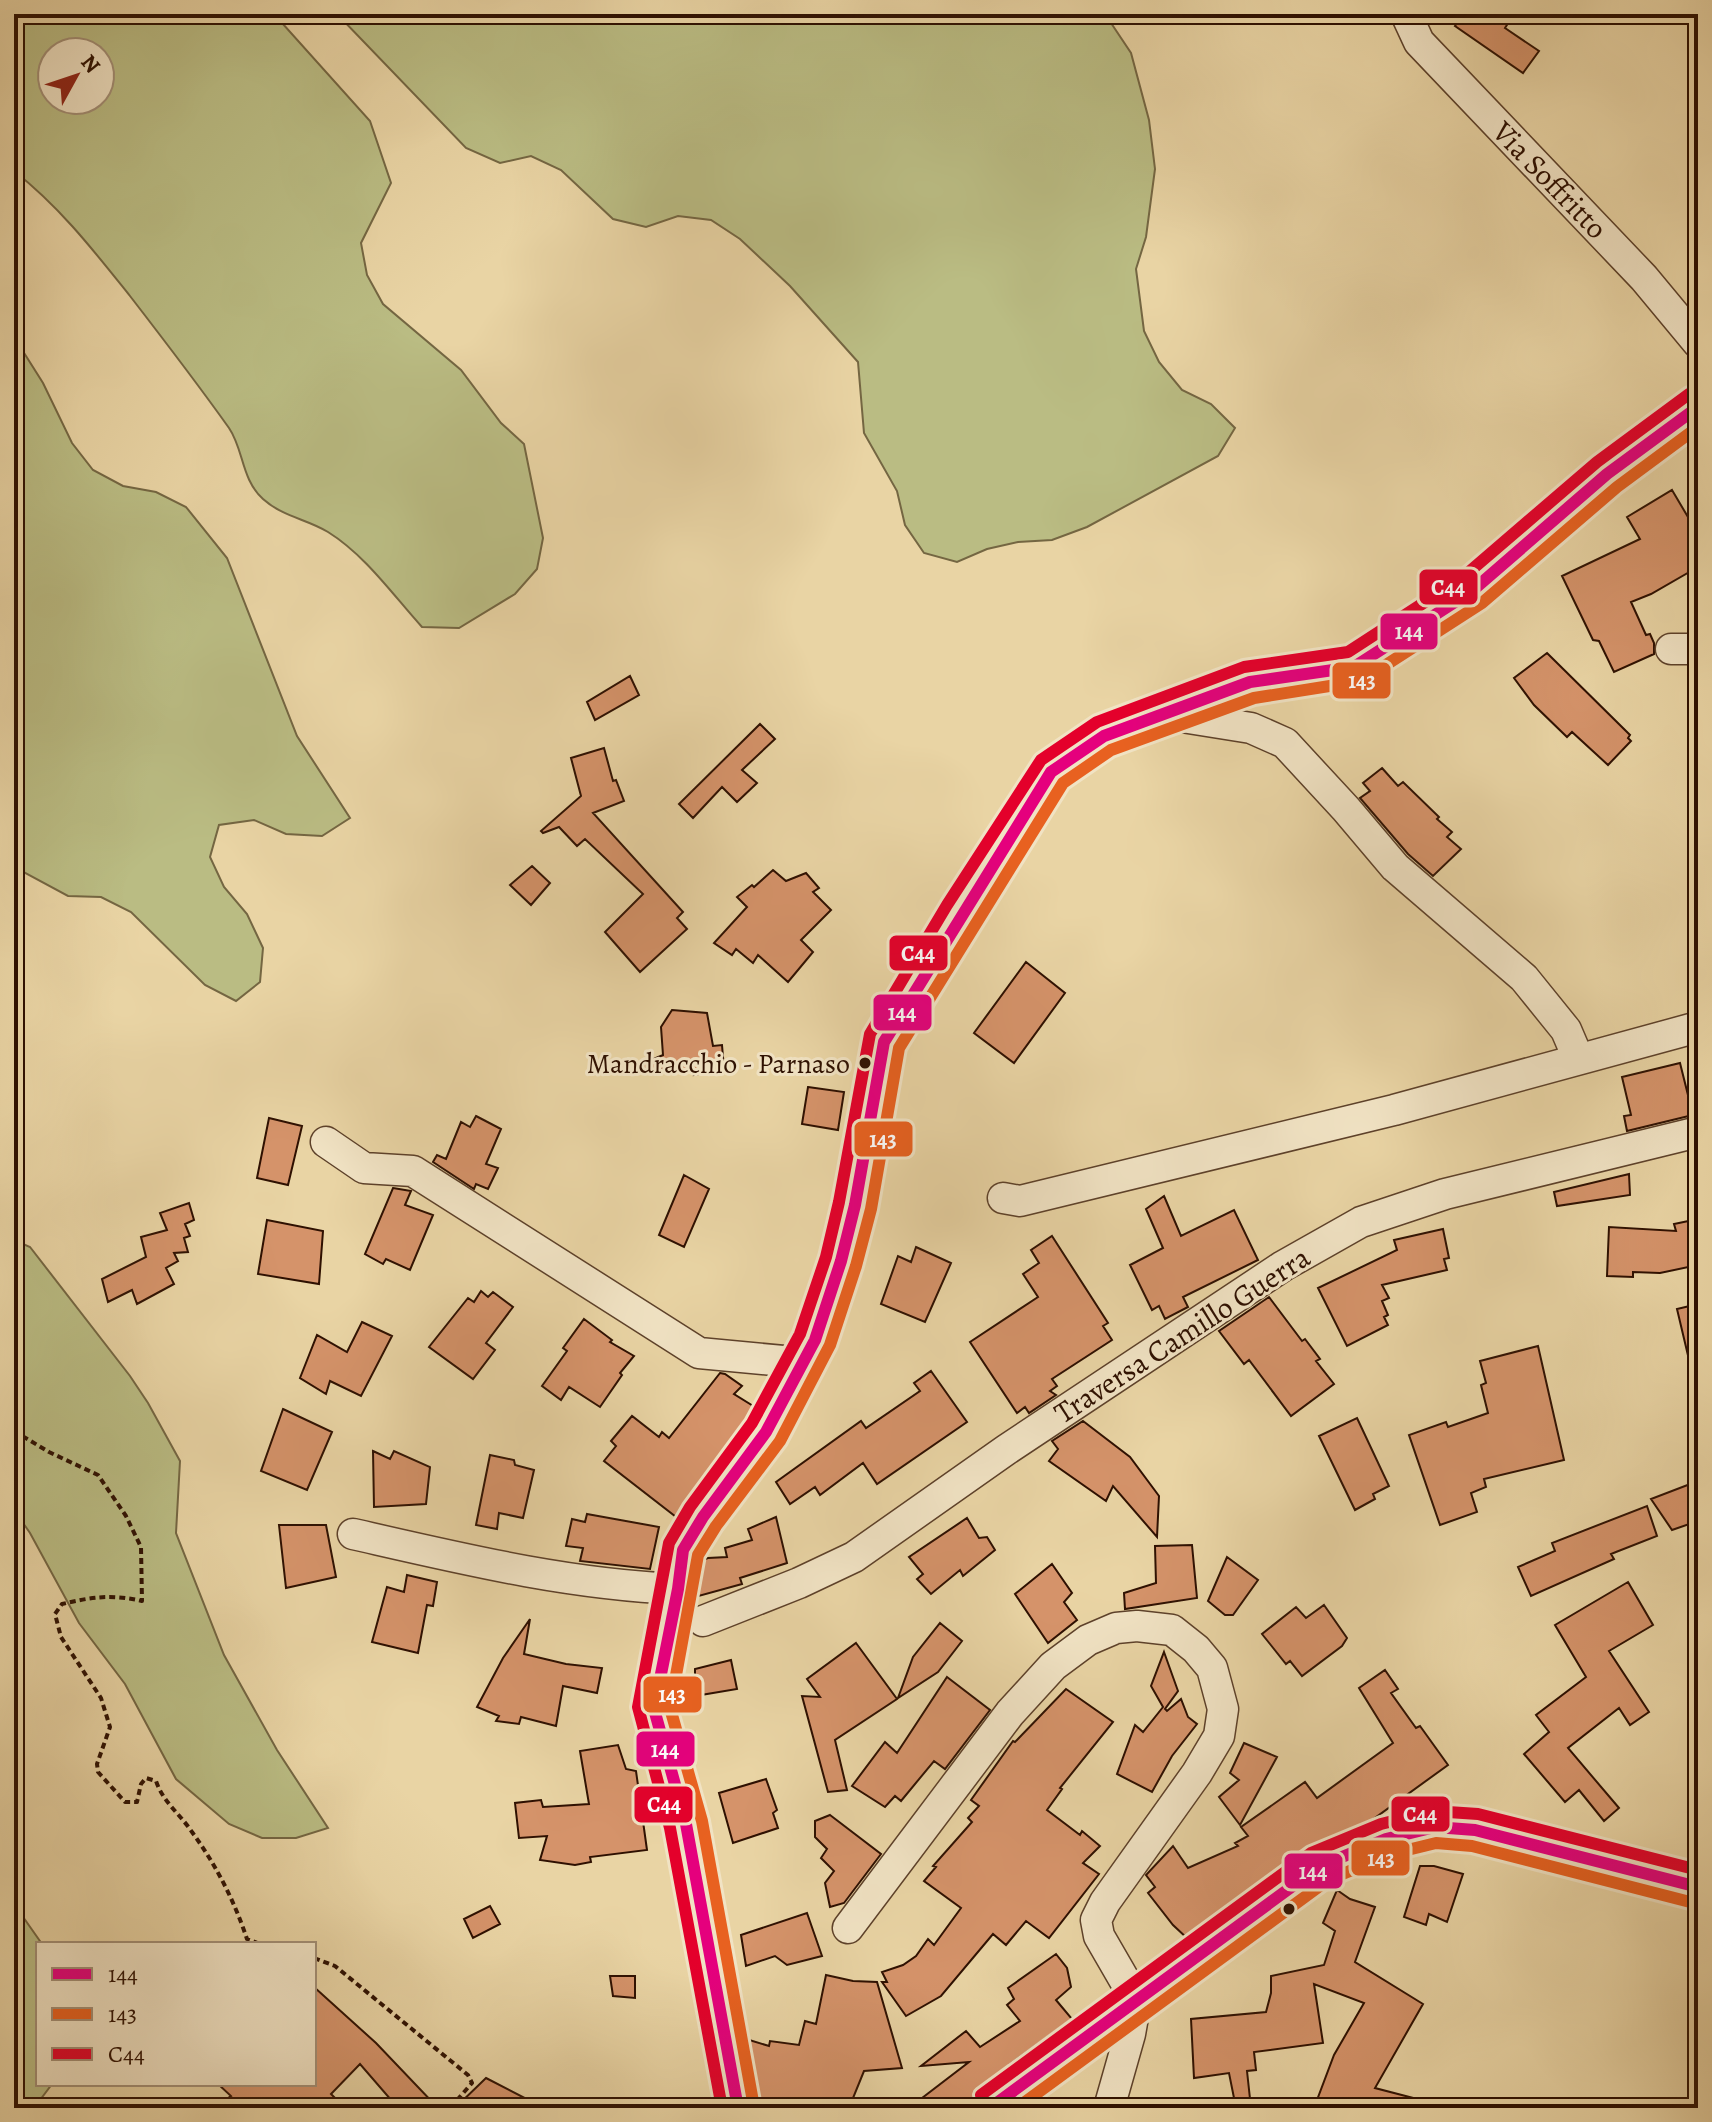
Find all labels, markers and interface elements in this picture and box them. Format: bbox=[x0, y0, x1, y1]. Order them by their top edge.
north arrow bbox=[36, 36, 116, 116]
text: N bbox=[74, 48, 107, 80]
street label: Via Soffritto bbox=[1483, 112, 1616, 248]
line badge: C44 bbox=[1418, 568, 1479, 606]
text: C44 bbox=[1431, 573, 1465, 603]
line badge: 144 bbox=[1379, 612, 1439, 651]
text: 144 bbox=[1395, 617, 1423, 647]
line badge: 143 bbox=[1331, 661, 1392, 700]
text: 143 bbox=[1348, 666, 1376, 696]
line badge: C44 bbox=[888, 934, 949, 972]
text: C44 bbox=[901, 939, 935, 969]
line badge: 144 bbox=[872, 993, 933, 1032]
text: 144 bbox=[888, 998, 916, 1028]
place label: Mandracchio - Parnaso bbox=[587, 1045, 850, 1083]
marker: Mandracchio - Parnaso bbox=[857, 1055, 873, 1071]
line badge: 143 bbox=[853, 1120, 914, 1158]
text: 143 bbox=[869, 1125, 897, 1155]
street label: Traversa Camillo Guerra bbox=[1046, 1237, 1318, 1433]
line badge: 143 bbox=[642, 1675, 703, 1714]
text: 143 bbox=[658, 1680, 686, 1710]
line badge: 144 bbox=[635, 1730, 696, 1768]
text: 144 bbox=[651, 1735, 679, 1765]
line badge: C44 bbox=[633, 1785, 694, 1824]
text: C44 bbox=[647, 1790, 681, 1820]
line badge: C44 bbox=[1390, 1795, 1451, 1833]
text: C44 bbox=[1403, 1800, 1437, 1830]
line badge: 143 bbox=[1350, 1839, 1411, 1877]
text: 143 bbox=[1367, 1844, 1395, 1874]
line badge: 144 bbox=[1283, 1852, 1344, 1890]
text: 144 bbox=[1299, 1857, 1327, 1887]
unlabelled marker bbox=[1281, 1901, 1297, 1917]
legend bbox=[36, 1942, 316, 2086]
text: 144 bbox=[108, 1958, 138, 1990]
text: 143 bbox=[108, 1998, 137, 2030]
text: C44 bbox=[108, 2038, 145, 2070]

